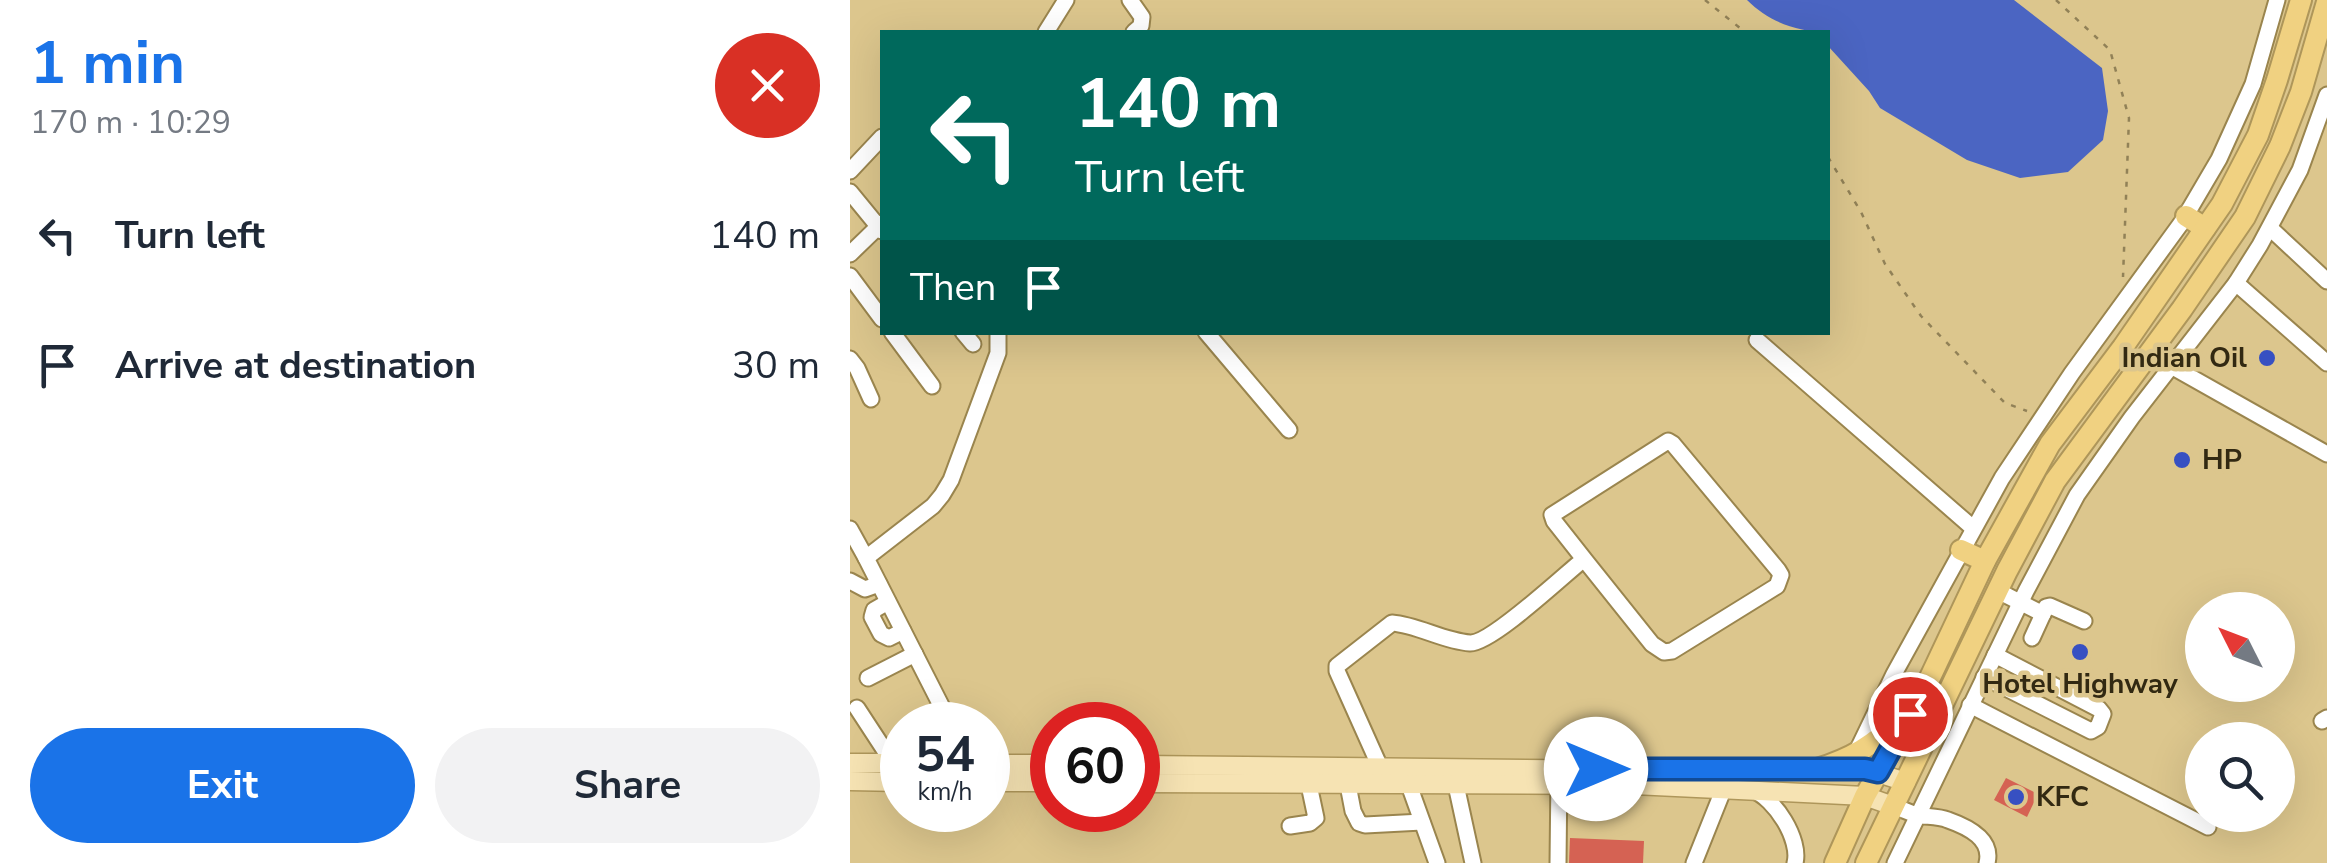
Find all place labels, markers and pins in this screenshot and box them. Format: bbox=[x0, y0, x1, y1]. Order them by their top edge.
place label: Indian Oil bbox=[2122, 339, 2247, 377]
marker: Indian Oil bbox=[2256, 347, 2278, 369]
place label: HP bbox=[2202, 441, 2242, 479]
marker: HP bbox=[2171, 449, 2193, 471]
marker: Hotel Highway bbox=[2069, 641, 2091, 663]
place label: Hotel Highway bbox=[1982, 665, 2178, 703]
pin bbox=[1868, 672, 1953, 757]
place label: KFC bbox=[2036, 778, 2089, 816]
marker: KFC bbox=[2005, 786, 2027, 808]

